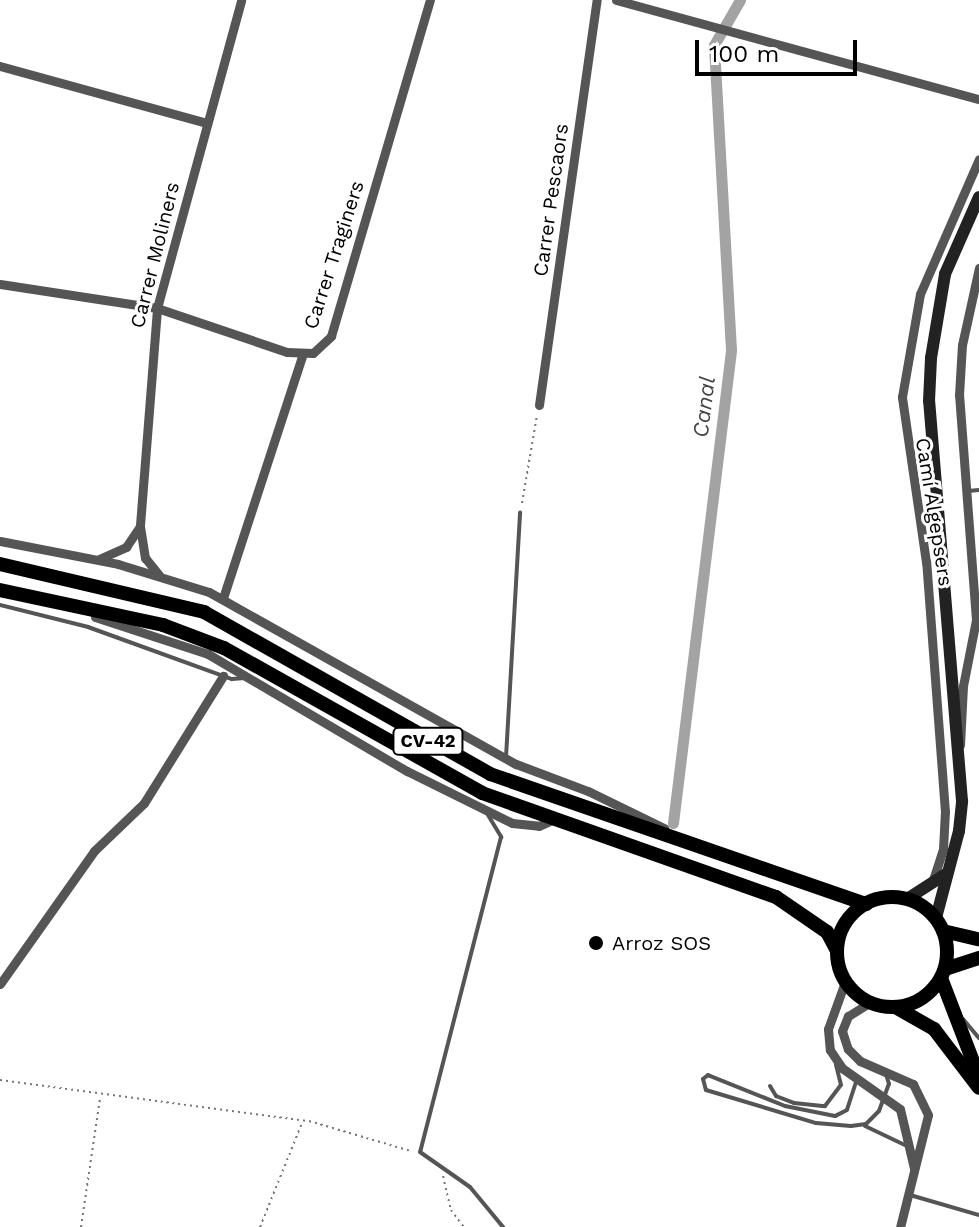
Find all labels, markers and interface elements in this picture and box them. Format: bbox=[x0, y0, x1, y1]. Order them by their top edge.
scale bar bbox=[699, 24, 861, 74]
text: 100 m bbox=[709, 40, 779, 68]
street label: Carrer Pescaors bbox=[528, 122, 574, 278]
street label: Carrer Traginers bbox=[299, 177, 369, 333]
street label: Carrer Moliners bbox=[125, 179, 185, 331]
water label: Canal bbox=[687, 375, 721, 439]
street label: Camí Algepsers bbox=[910, 436, 958, 588]
road number: CV-42 bbox=[392, 727, 464, 755]
place label: Arroz SOS bbox=[612, 931, 711, 955]
marker: Arroz SOS bbox=[587, 934, 605, 952]

